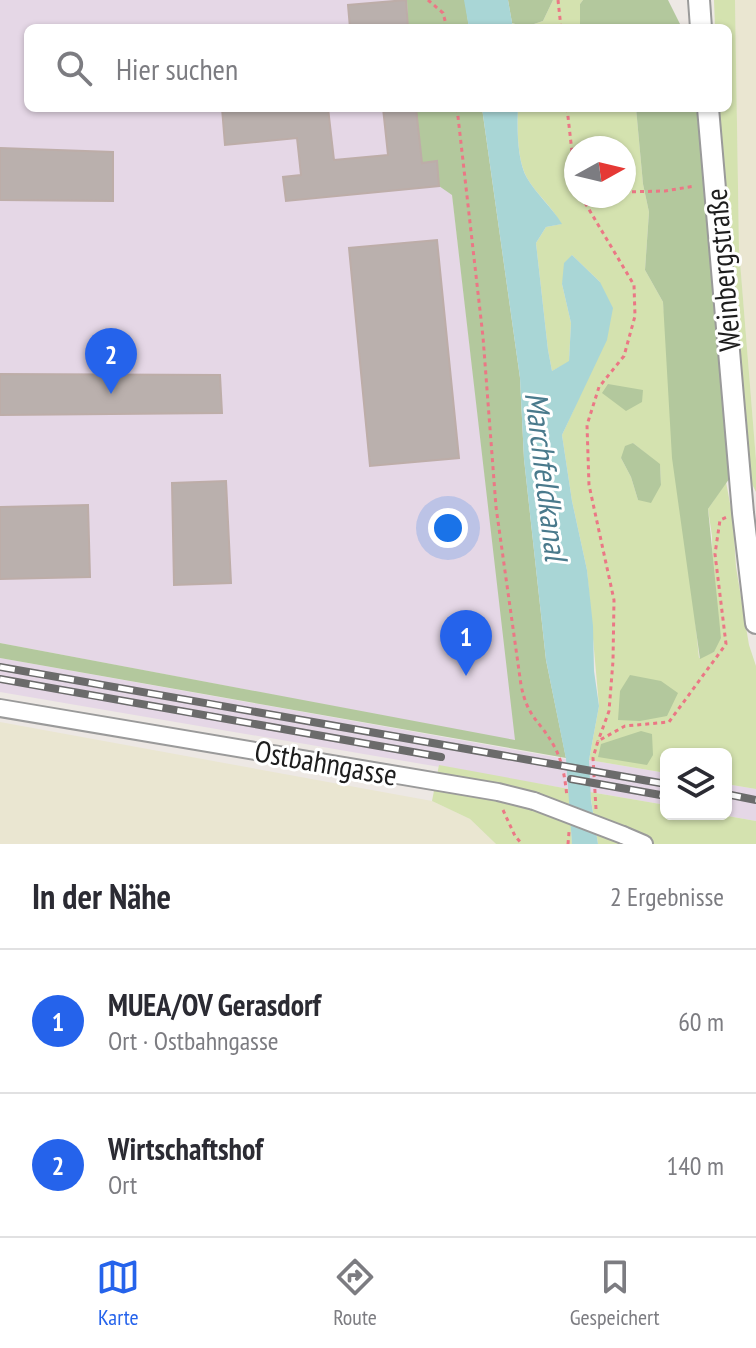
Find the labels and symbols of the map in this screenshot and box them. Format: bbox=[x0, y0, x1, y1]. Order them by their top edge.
north arrow bbox=[564, 136, 636, 208]
street label: Weinbergstraße bbox=[695, 187, 749, 353]
pin: 2 bbox=[85, 328, 137, 394]
water label: Marchfeldkanal bbox=[516, 389, 578, 565]
your location bbox=[428, 508, 468, 548]
pin: 1 bbox=[440, 610, 492, 676]
street label: Ostbahngasse bbox=[252, 730, 400, 794]

